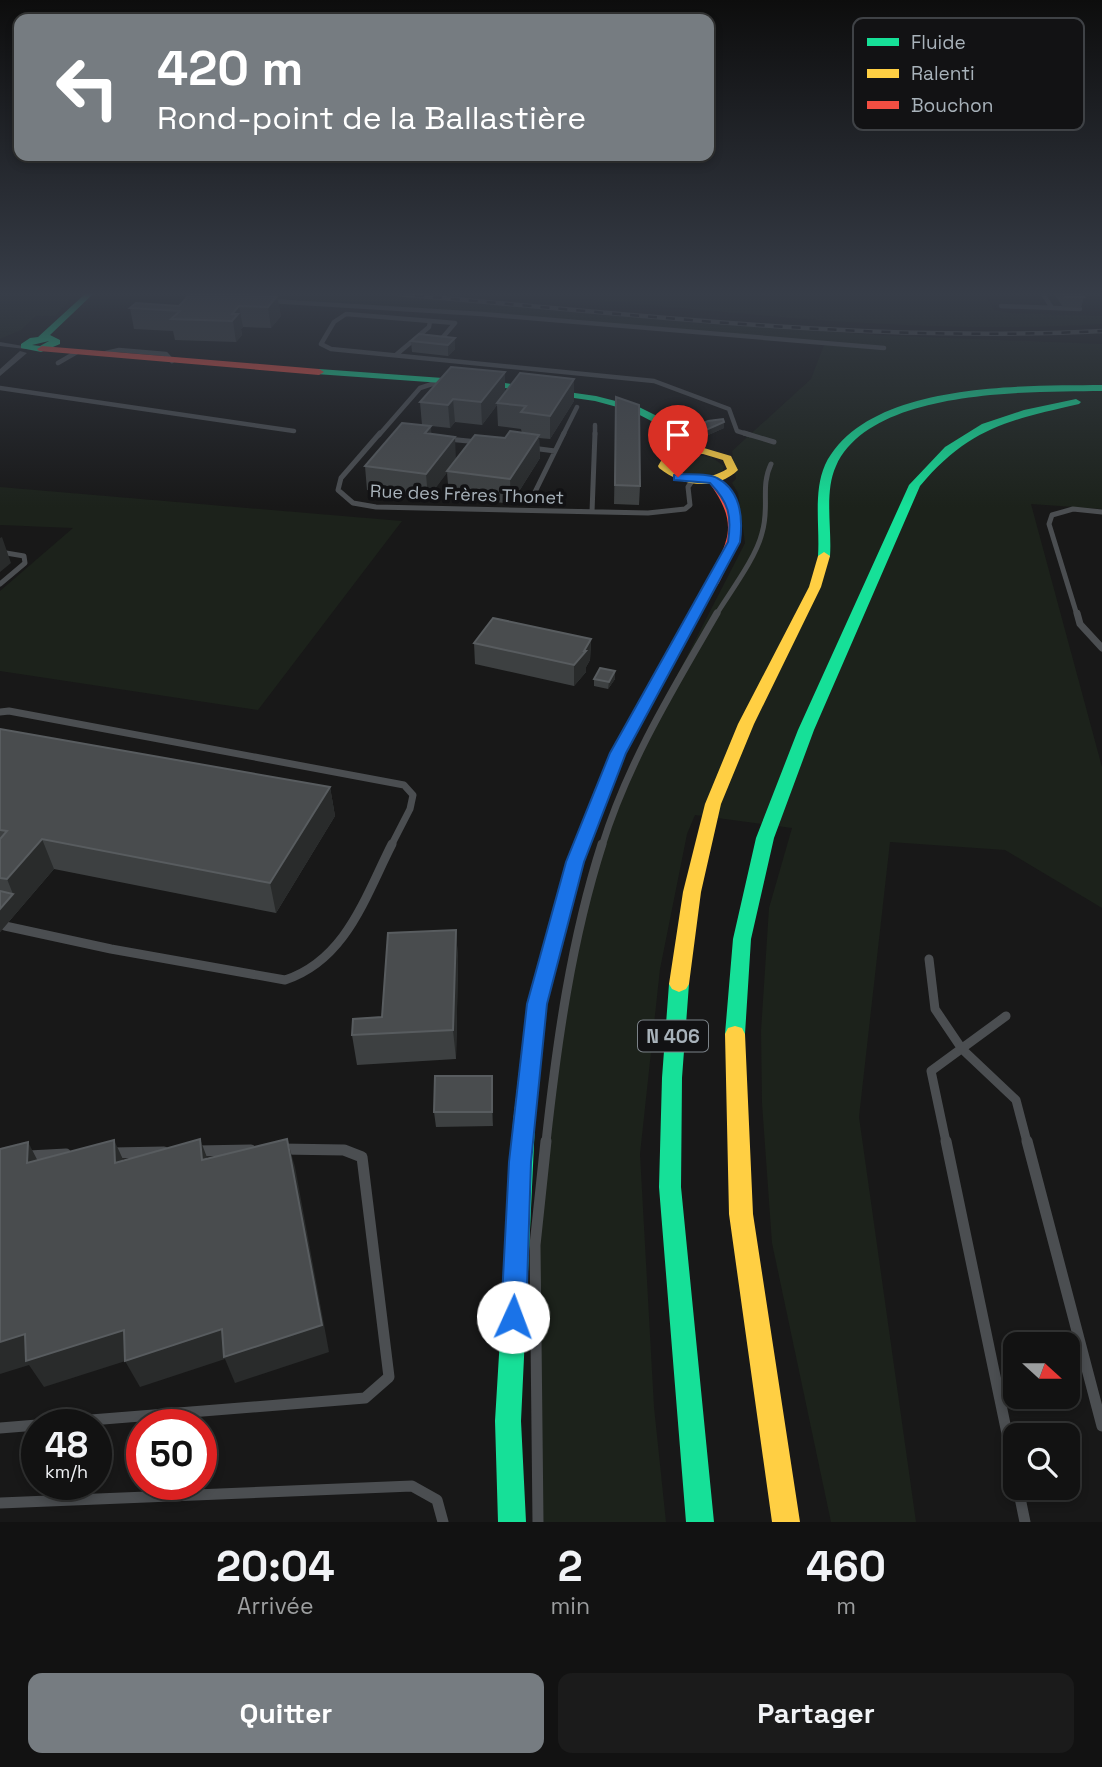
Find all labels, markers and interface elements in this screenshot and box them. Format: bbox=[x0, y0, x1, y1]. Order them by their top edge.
legend bbox=[853, 18, 1084, 130]
text: Fluide bbox=[911, 30, 966, 55]
text: 420 m bbox=[157, 37, 303, 99]
icon: left bbox=[42, 42, 133, 133]
text: Ralenti bbox=[911, 61, 975, 86]
text: Bouchon bbox=[911, 93, 993, 118]
text: Rond-point de la Ballastière bbox=[157, 98, 586, 138]
pin bbox=[648, 405, 708, 477]
icon: arrive bbox=[659, 416, 697, 454]
street label: Rue des Frères Thonet bbox=[370, 479, 564, 509]
road number: N 406 bbox=[638, 1020, 708, 1052]
position arrow bbox=[476, 1280, 550, 1354]
north arrow bbox=[1003, 1332, 1080, 1409]
map controls bbox=[1003, 1332, 1080, 1500]
speed limit sign: 50 bbox=[126, 1409, 217, 1500]
text: 48 bbox=[45, 1423, 88, 1467]
button: search bbox=[1003, 1423, 1080, 1500]
text: km/h bbox=[45, 1460, 88, 1483]
text: 20:04 bbox=[216, 1540, 335, 1593]
text: 2 bbox=[558, 1540, 583, 1593]
text: 460 bbox=[806, 1540, 886, 1593]
text: Arrivée bbox=[237, 1591, 314, 1621]
text: min bbox=[551, 1591, 590, 1621]
text: m bbox=[836, 1591, 856, 1621]
button: Quitter bbox=[28, 1673, 544, 1753]
button: Partager bbox=[558, 1673, 1074, 1753]

